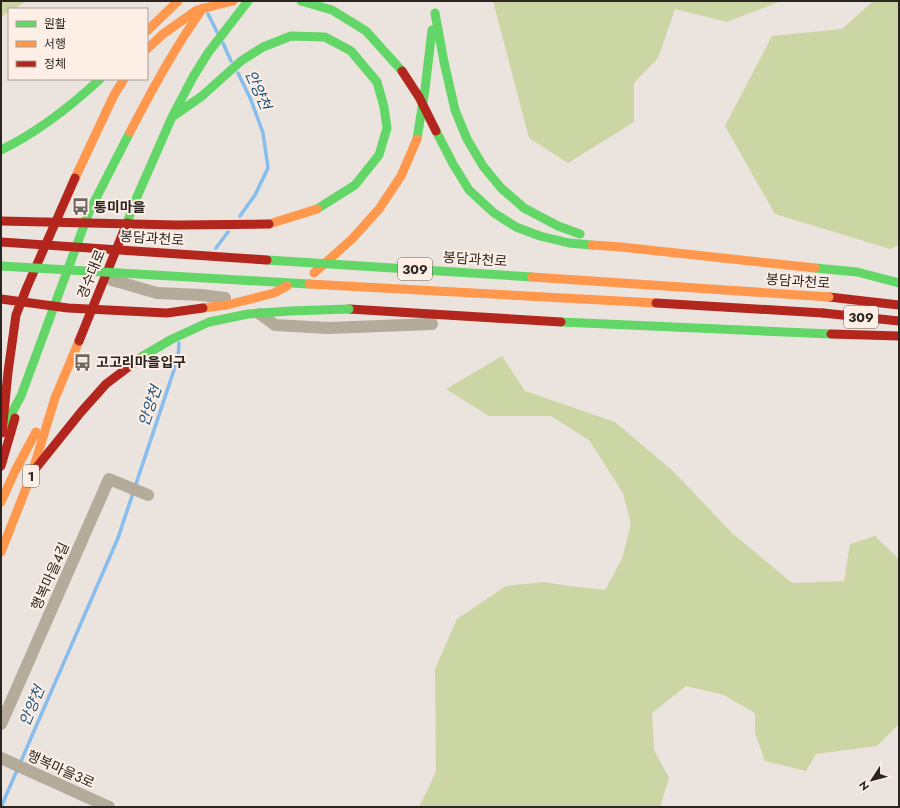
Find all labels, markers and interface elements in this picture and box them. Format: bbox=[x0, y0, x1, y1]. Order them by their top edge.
legend bbox=[8, 8, 148, 80]
text: 원활 bbox=[44, 15, 66, 33]
text: 서행 bbox=[44, 35, 66, 53]
text: 정체 bbox=[44, 55, 66, 73]
water label: 안양천 bbox=[240, 67, 277, 115]
bus stop icon: 통미마을 bbox=[71, 197, 91, 217]
place label: 통미마을 bbox=[94, 197, 146, 217]
street label: 봉담과천로 bbox=[119, 226, 185, 250]
street label: 경수대로 bbox=[72, 246, 110, 302]
street label: 봉담과천로 bbox=[442, 247, 508, 271]
road number: 309 bbox=[398, 258, 432, 280]
street label: 봉담과천로 bbox=[765, 269, 831, 293]
road number: 309 bbox=[844, 306, 878, 328]
bus stop icon: 고고리마을입구 bbox=[73, 352, 93, 372]
place label: 고고리마을입구 bbox=[96, 352, 186, 372]
water label: 안양천 bbox=[133, 381, 168, 429]
road number: 1 bbox=[23, 465, 39, 487]
street label: 행복마을4길 bbox=[26, 539, 74, 613]
water label: 안양천 bbox=[14, 681, 51, 729]
street label: 행복마을3로 bbox=[24, 745, 98, 793]
north arrow bbox=[852, 760, 892, 800]
text: N bbox=[855, 778, 873, 794]

